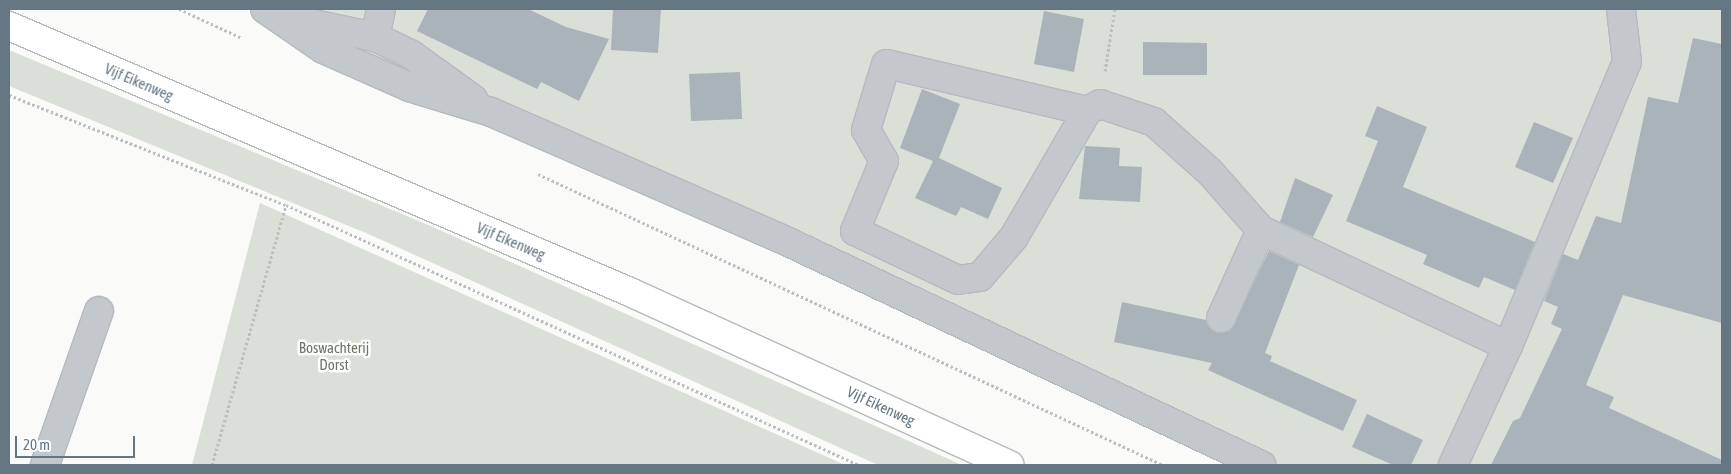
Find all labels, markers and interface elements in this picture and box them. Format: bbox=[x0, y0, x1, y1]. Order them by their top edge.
street label: Vijf Eikenweg bbox=[102, 60, 176, 104]
street label: Vijf Eikenweg bbox=[474, 219, 548, 263]
park label: Boswachterij Dorst bbox=[299, 338, 369, 373]
street label: Vijf Eikenweg bbox=[844, 382, 918, 430]
scale bar bbox=[18, 426, 138, 458]
text: 20 m bbox=[23, 436, 50, 453]

